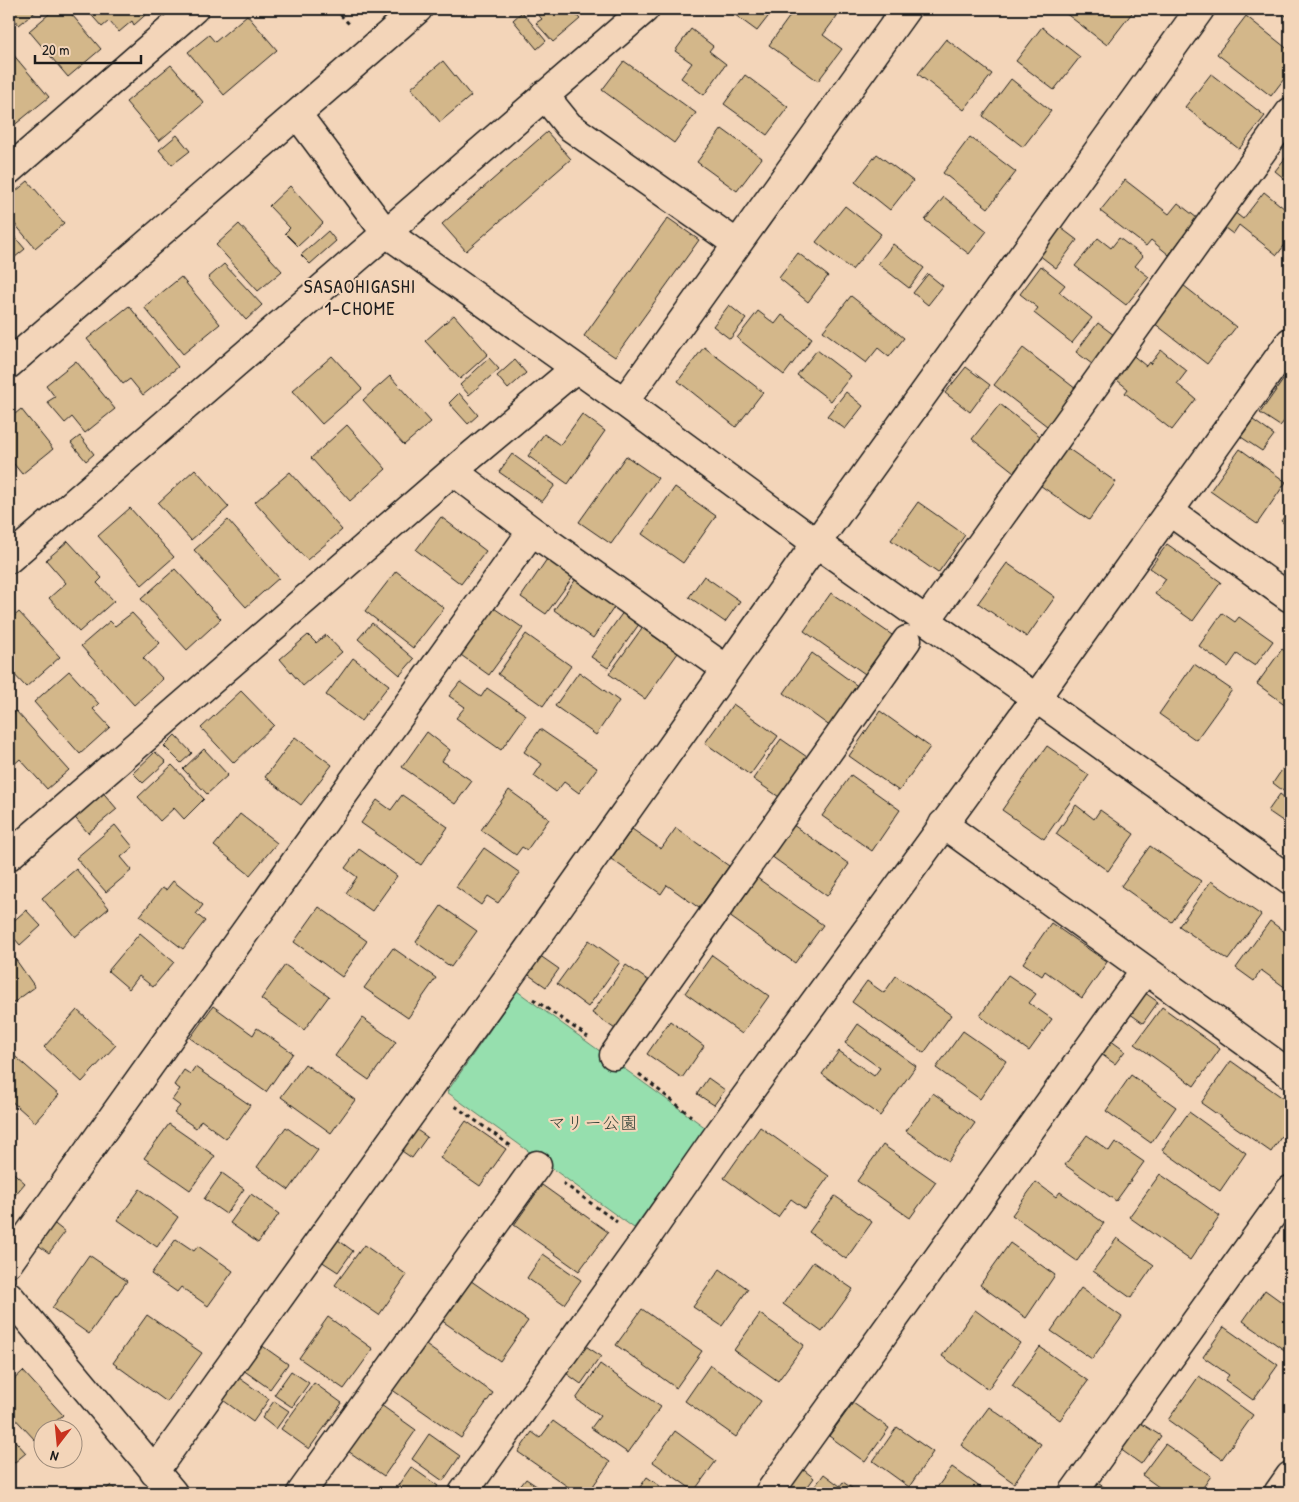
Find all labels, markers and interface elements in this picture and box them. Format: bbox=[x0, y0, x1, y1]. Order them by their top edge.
scale bar bbox=[35, 32, 141, 64]
text: 20 m bbox=[42, 39, 69, 60]
district label: SASAOHIGASHI 1-CHOME bbox=[304, 273, 416, 321]
park label: マリー公園 bbox=[548, 1110, 638, 1135]
north arrow bbox=[32, 1420, 82, 1470]
text: N bbox=[48, 1447, 60, 1467]

